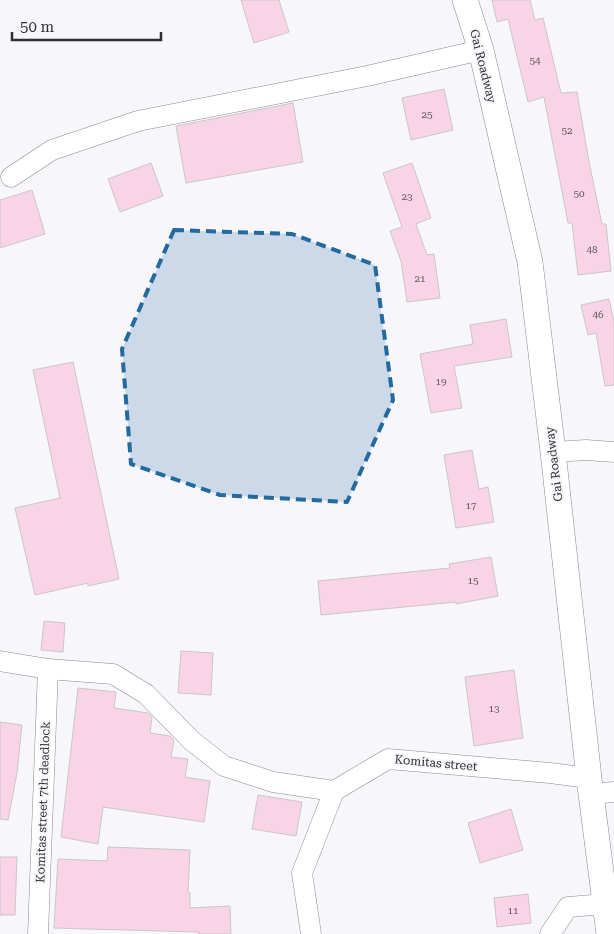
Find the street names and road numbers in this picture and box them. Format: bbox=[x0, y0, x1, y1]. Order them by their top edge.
street label: Gai Roadway bbox=[467, 28, 499, 105]
street label: Gai Roadway bbox=[542, 425, 566, 502]
street label: Komitas street 7th deadlock bbox=[33, 721, 53, 883]
street label: Komitas street bbox=[394, 752, 478, 774]

